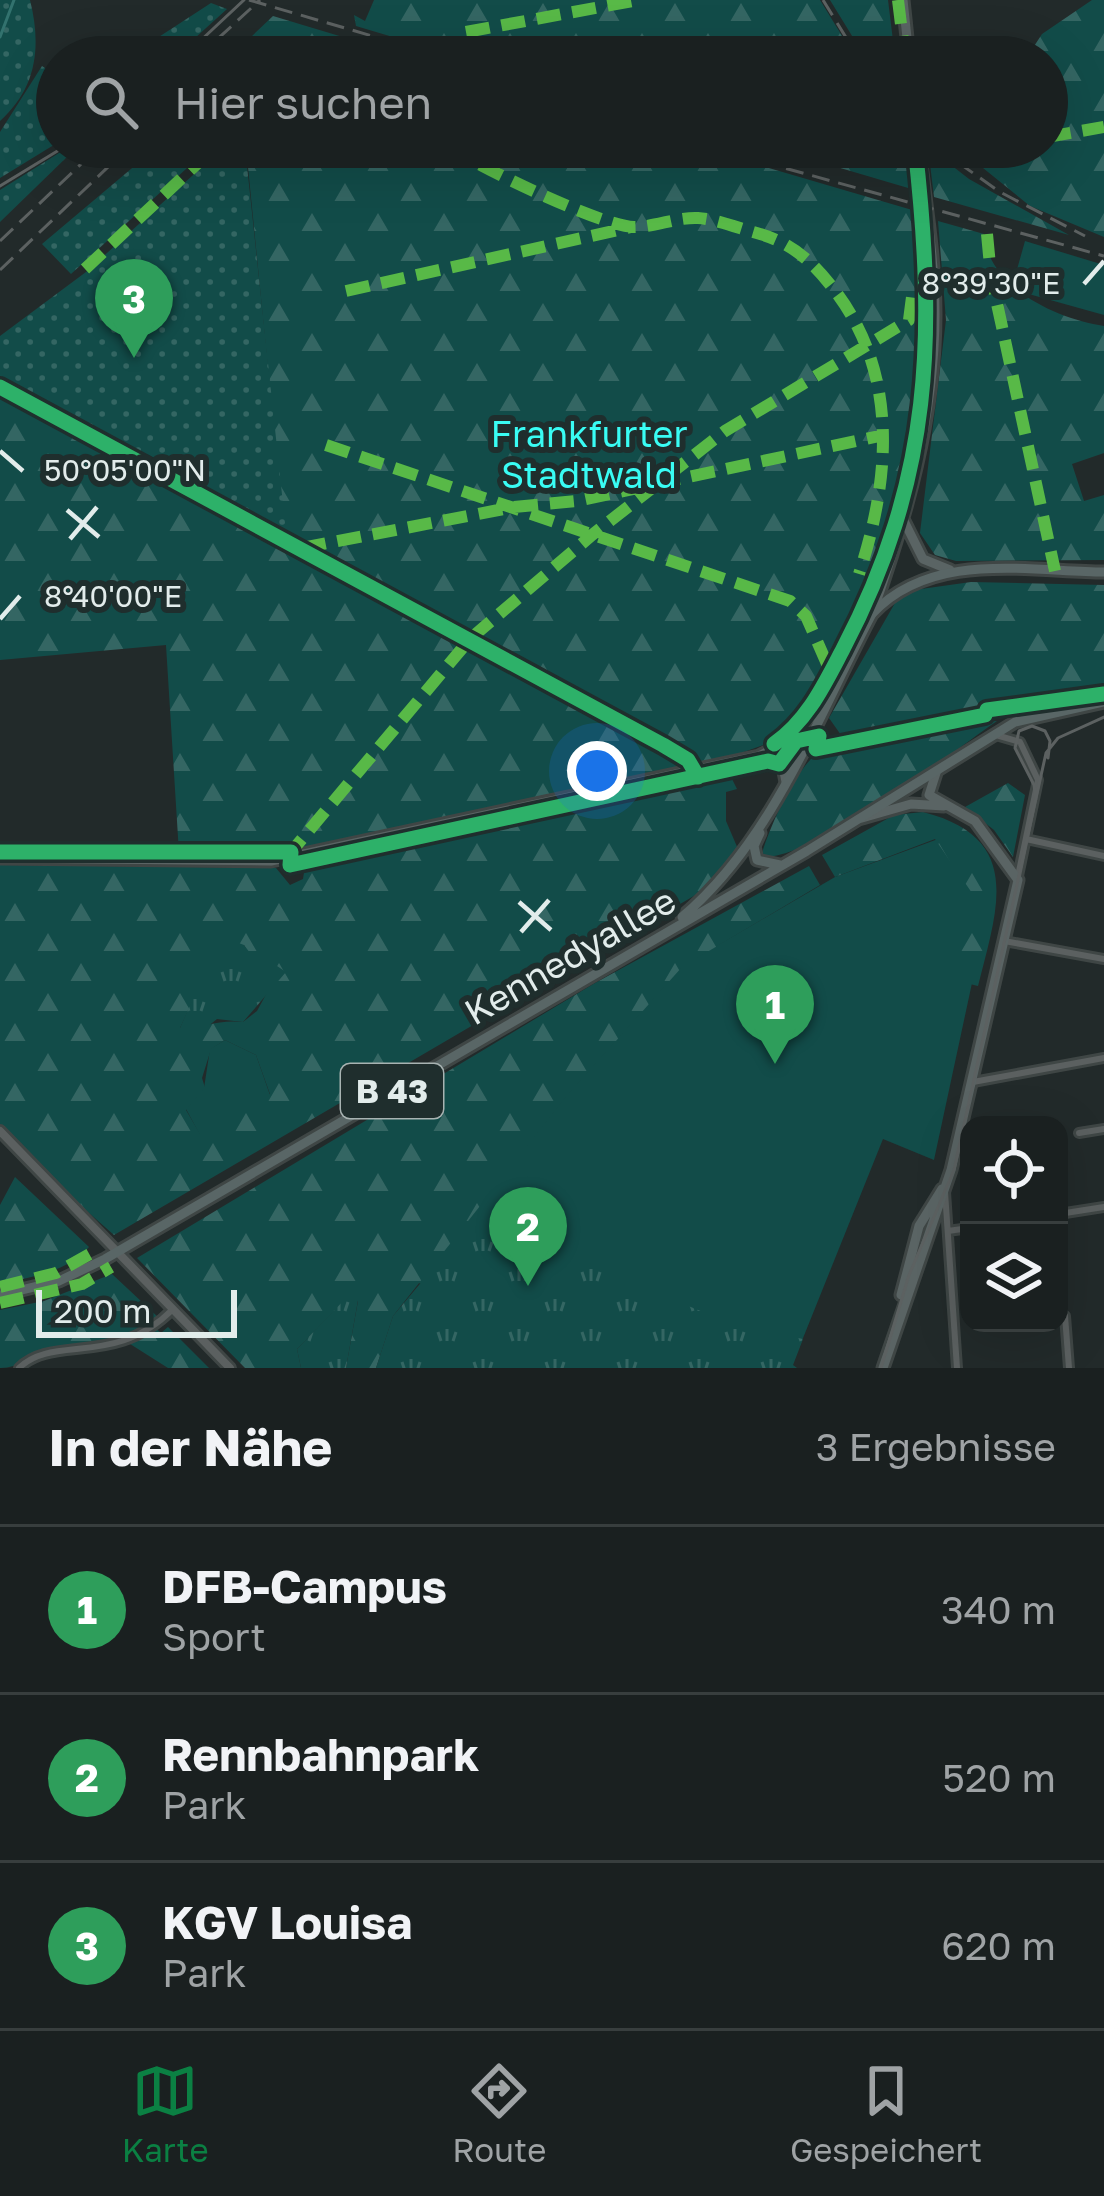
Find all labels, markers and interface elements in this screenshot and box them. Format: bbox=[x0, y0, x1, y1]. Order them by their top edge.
search box bbox=[36, 36, 1068, 168]
icon: search bbox=[78, 69, 144, 135]
text: Hier suchen bbox=[174, 75, 432, 129]
pin: 3 bbox=[95, 259, 173, 358]
text: 8°39'30"E bbox=[922, 265, 1060, 301]
park label: Frankfurter Stadtwald bbox=[491, 412, 687, 496]
text: 50°05'00"N bbox=[44, 452, 206, 488]
text: 8°40'00"E bbox=[44, 578, 182, 614]
your location bbox=[567, 741, 627, 801]
street label: Kennedyallee bbox=[457, 878, 683, 1033]
pin: 1 bbox=[736, 965, 814, 1064]
road number: B 43 bbox=[341, 1064, 443, 1118]
map controls bbox=[960, 1116, 1068, 1332]
button: locate bbox=[960, 1116, 1068, 1224]
pin: 2 bbox=[489, 1187, 567, 1286]
button: layers bbox=[960, 1224, 1068, 1332]
scale bar bbox=[36, 1284, 237, 1337]
text: 200 m bbox=[54, 1291, 152, 1330]
text: In der Nähe bbox=[48, 1416, 332, 1477]
text: 3 Ergebnisse bbox=[816, 1423, 1056, 1470]
text: DFB-Campus bbox=[162, 1559, 447, 1613]
text: 1 bbox=[77, 1586, 97, 1633]
text: 340 m bbox=[941, 1586, 1056, 1633]
text: Sport bbox=[162, 1613, 266, 1660]
text: Rennbahnpark bbox=[162, 1727, 479, 1781]
text: 2 bbox=[75, 1754, 99, 1801]
text: 520 m bbox=[942, 1754, 1056, 1801]
text: Park bbox=[162, 1781, 246, 1828]
text: KGV Louisa bbox=[162, 1895, 412, 1949]
text: 3 bbox=[75, 1922, 99, 1969]
text: 620 m bbox=[941, 1922, 1056, 1969]
text: Park bbox=[162, 1949, 246, 1996]
tab: Karte bbox=[122, 2058, 209, 2169]
tab: Route bbox=[452, 2058, 546, 2169]
tab: Gespeichert bbox=[790, 2058, 982, 2169]

